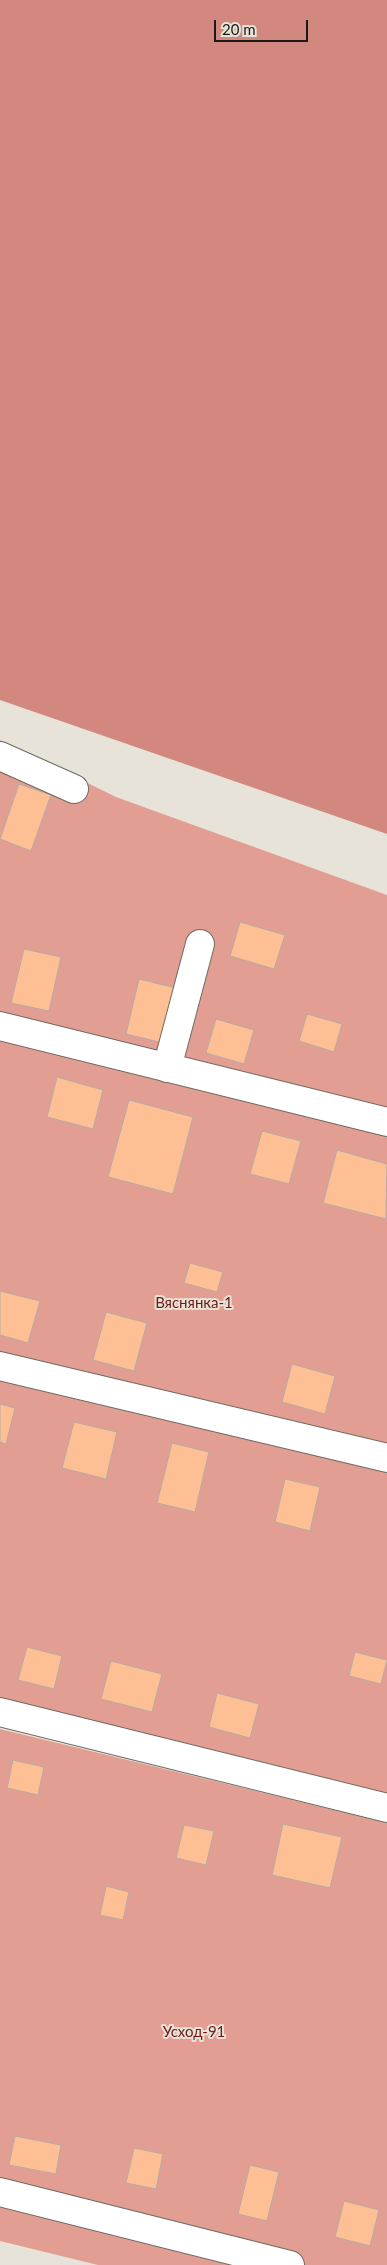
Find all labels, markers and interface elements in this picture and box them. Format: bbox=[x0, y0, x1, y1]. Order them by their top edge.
scale bar bbox=[217, 10, 311, 42]
text: 20 m bbox=[222, 20, 256, 38]
park label: Вяснянка-1 bbox=[155, 1294, 233, 1312]
park label: Усход-91 bbox=[163, 2023, 225, 2041]

